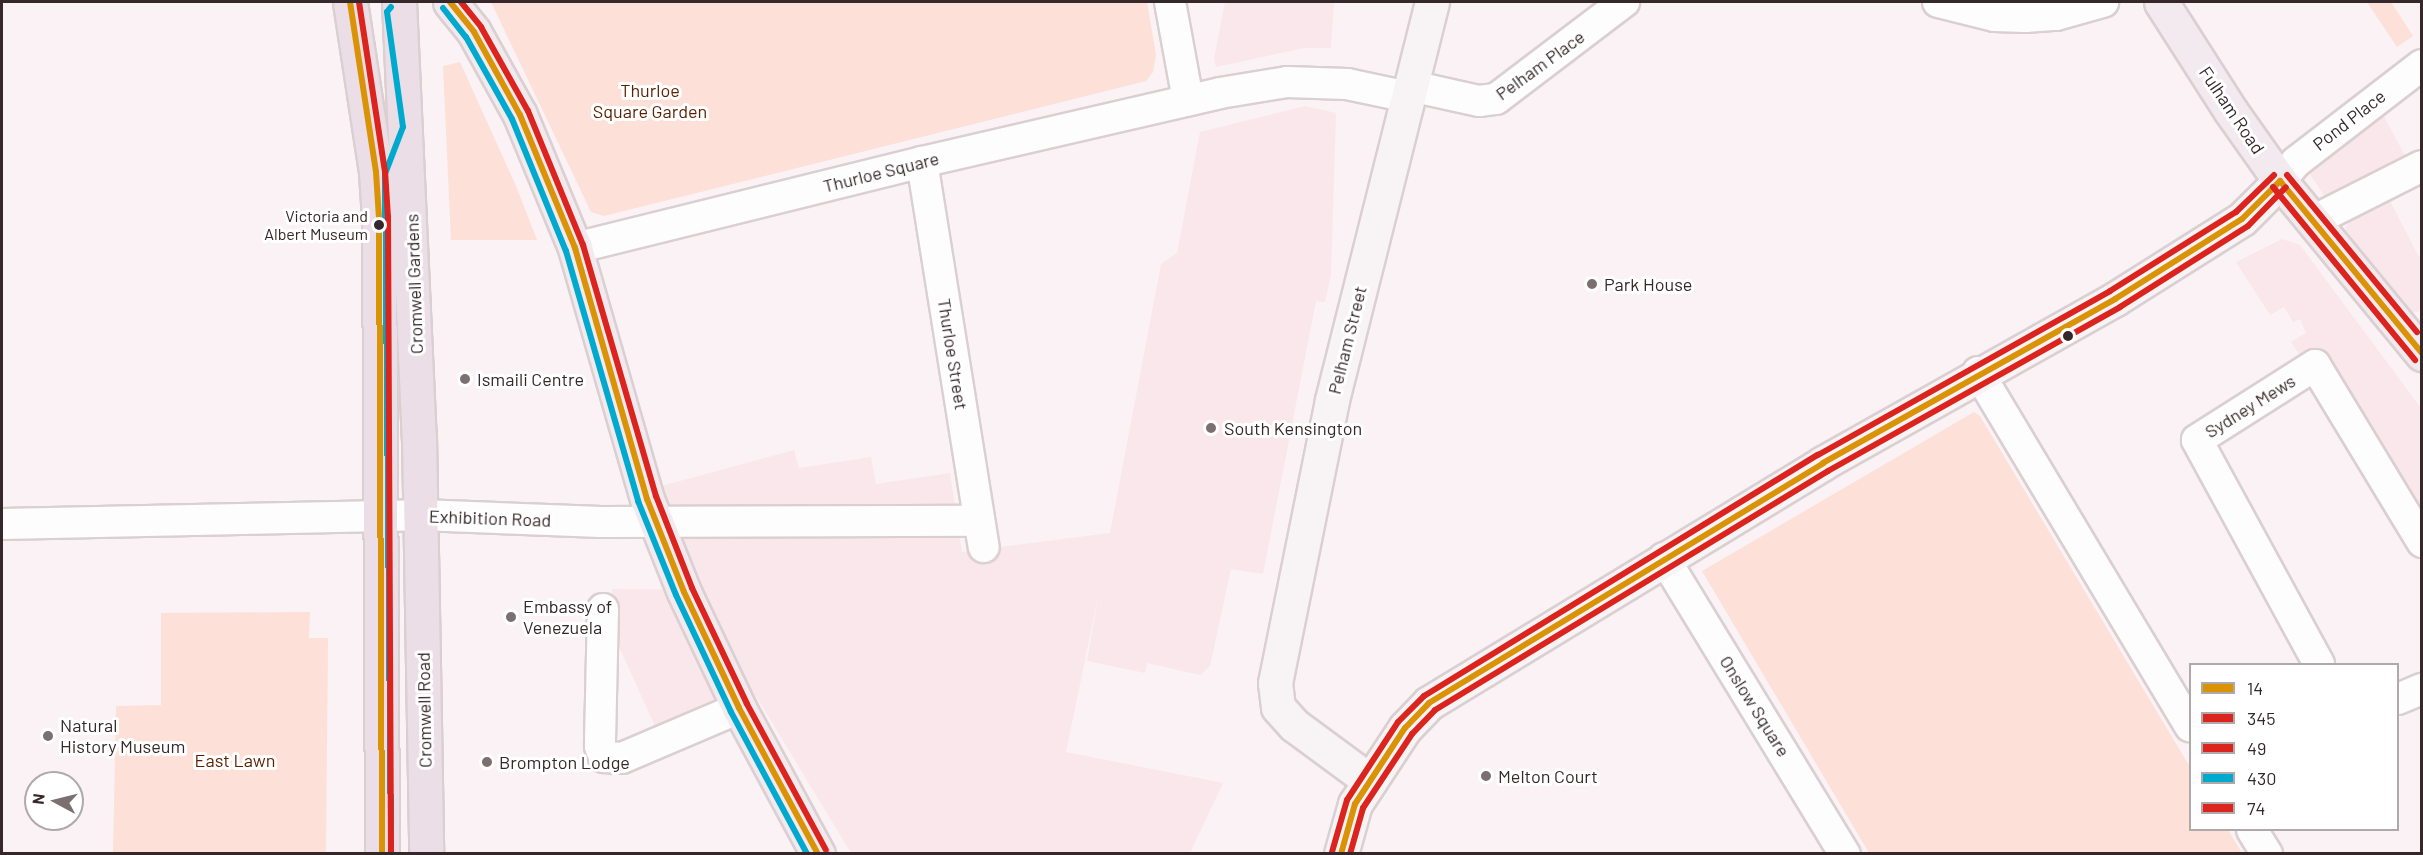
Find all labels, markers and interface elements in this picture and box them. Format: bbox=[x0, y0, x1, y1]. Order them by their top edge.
street label: Pelham Place bbox=[1491, 26, 1589, 104]
street label: Fulham Road bbox=[2195, 62, 2269, 158]
park label: Thurloe Square Garden bbox=[593, 80, 707, 122]
street label: Pond Place bbox=[2308, 85, 2390, 155]
street label: Thurloe Square bbox=[821, 147, 941, 197]
place label: Victoria and Albert Museum bbox=[264, 206, 368, 244]
street label: Cromwell Gardens bbox=[401, 213, 427, 355]
marker: Victoria and Albert Museum bbox=[373, 219, 385, 231]
place label: Park House bbox=[1604, 273, 1692, 295]
marker: Park House bbox=[1585, 277, 1599, 291]
street label: Pelham Street bbox=[1323, 284, 1371, 396]
street label: Thurloe Street bbox=[934, 297, 972, 411]
unlabelled marker bbox=[2062, 330, 2074, 342]
place label: Ismaili Centre bbox=[477, 368, 584, 390]
street label: Sydney Mews bbox=[2201, 370, 2299, 442]
marker: Ismaili Centre bbox=[458, 372, 472, 386]
place label: South Kensington bbox=[1224, 417, 1362, 439]
marker: South Kensington bbox=[1202, 419, 1220, 437]
street label: Exhibition Road bbox=[429, 505, 551, 531]
place label: Embassy of Venezuela bbox=[523, 596, 612, 638]
marker: Embassy of Venezuela bbox=[504, 610, 518, 624]
street label: Onslow Square bbox=[1715, 651, 1795, 761]
street label: Cromwell Road bbox=[412, 652, 436, 768]
legend bbox=[2189, 663, 2399, 831]
text: 14 bbox=[2247, 677, 2263, 699]
text: 345 bbox=[2247, 707, 2275, 729]
place label: Natural History Museum bbox=[60, 715, 185, 758]
marker: Natural History Museum bbox=[41, 729, 55, 743]
text: 49 bbox=[2247, 737, 2266, 759]
park label: East Lawn bbox=[195, 749, 275, 771]
place label: Brompton Lodge bbox=[499, 751, 630, 773]
marker: Brompton Lodge bbox=[480, 755, 494, 769]
place label: Melton Court bbox=[1498, 765, 1598, 787]
text: 430 bbox=[2247, 767, 2276, 789]
marker: Melton Court bbox=[1479, 769, 1493, 783]
north arrow bbox=[24, 771, 84, 831]
text: N bbox=[28, 793, 48, 805]
text: 74 bbox=[2247, 797, 2265, 819]

